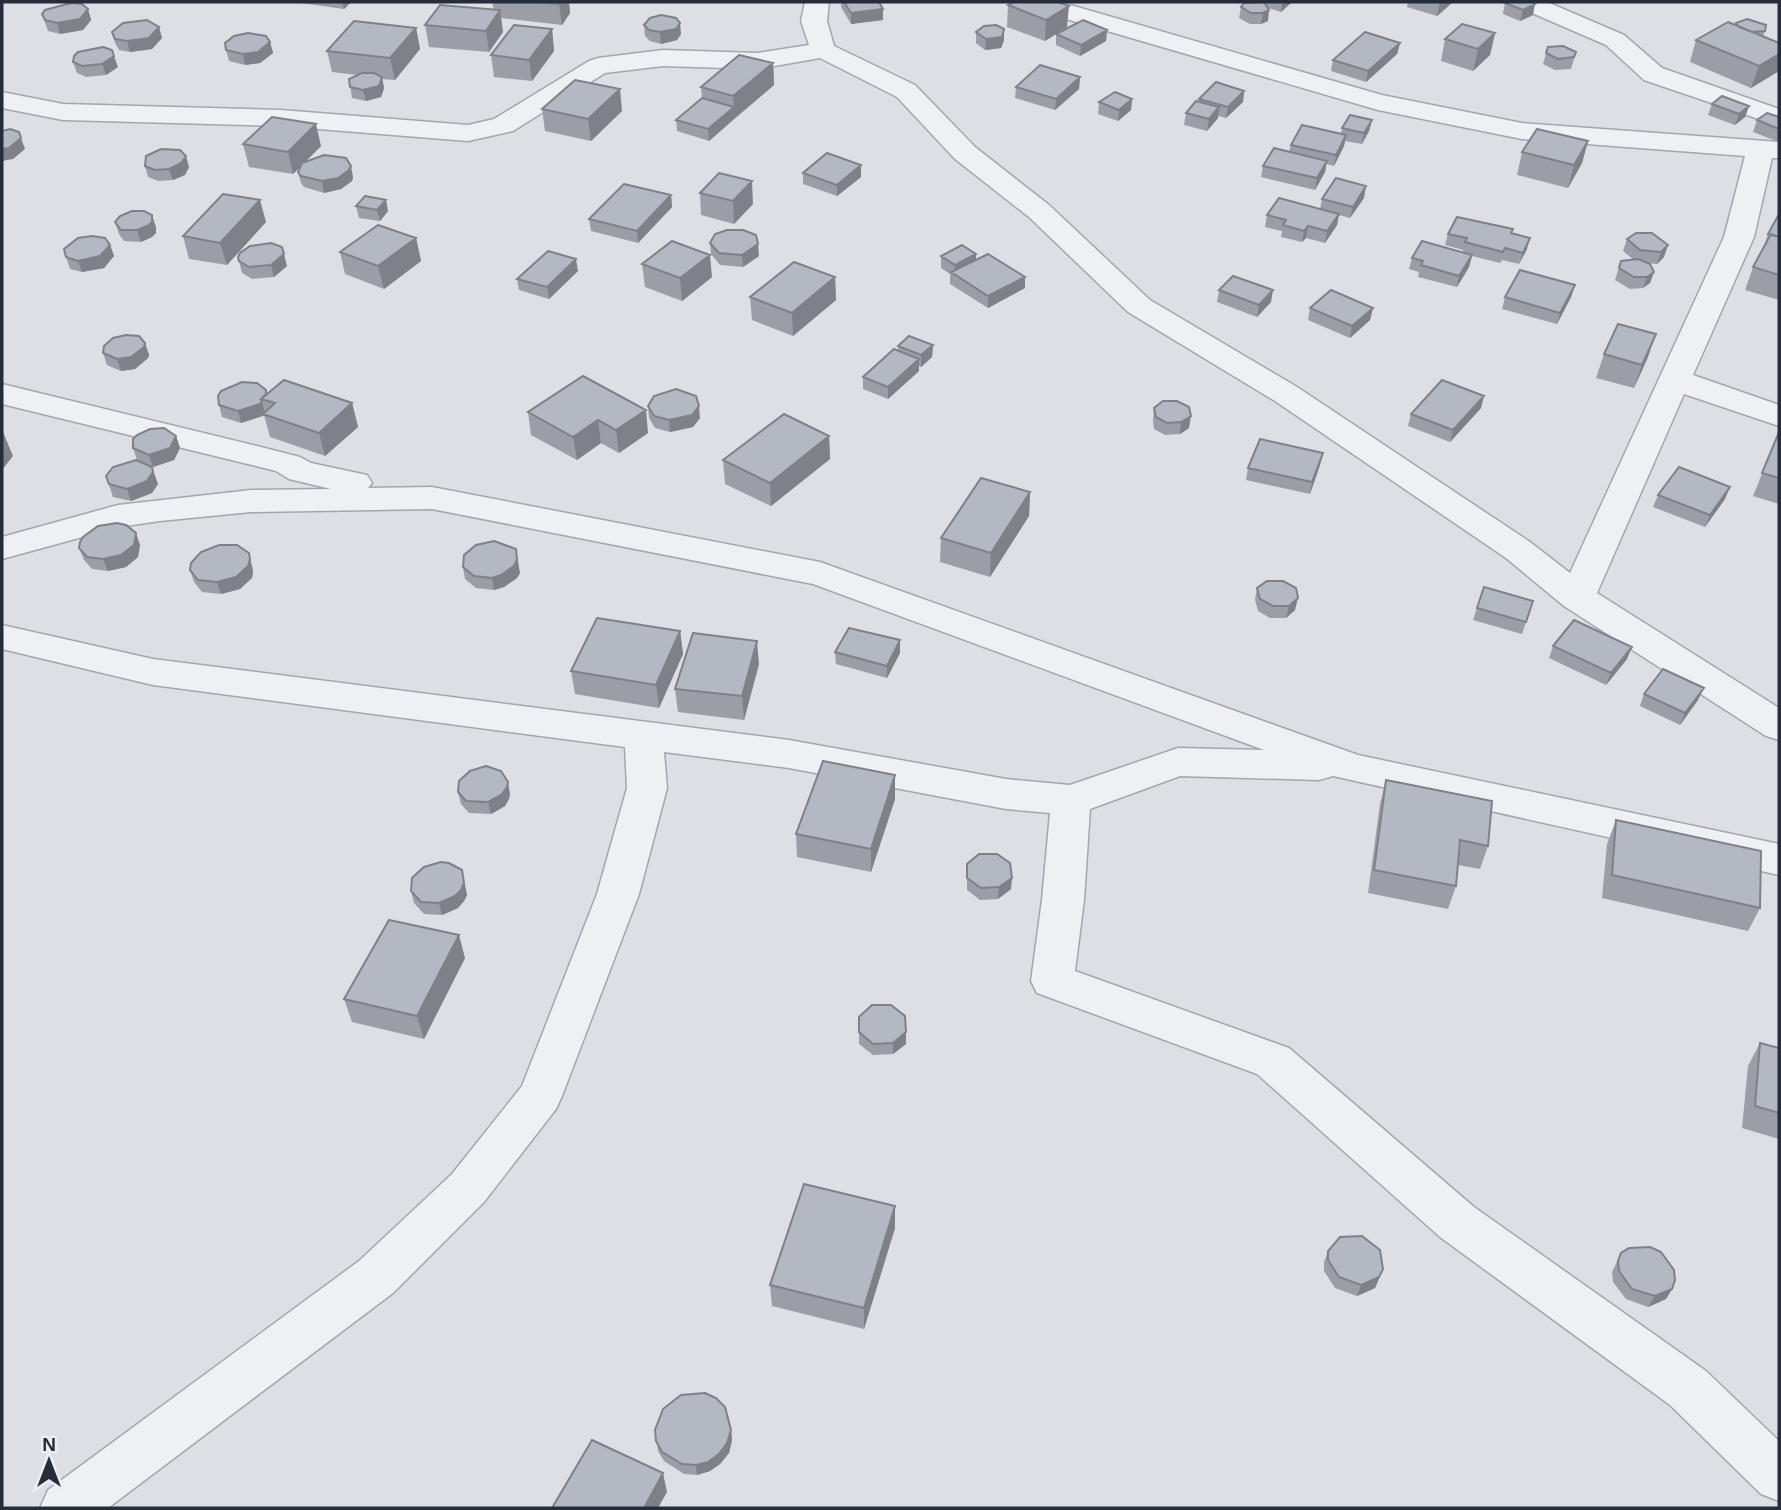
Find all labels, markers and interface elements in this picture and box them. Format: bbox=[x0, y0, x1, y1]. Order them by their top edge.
north arrow bbox=[14, 1426, 84, 1496]
text: N bbox=[42, 1434, 56, 1455]

